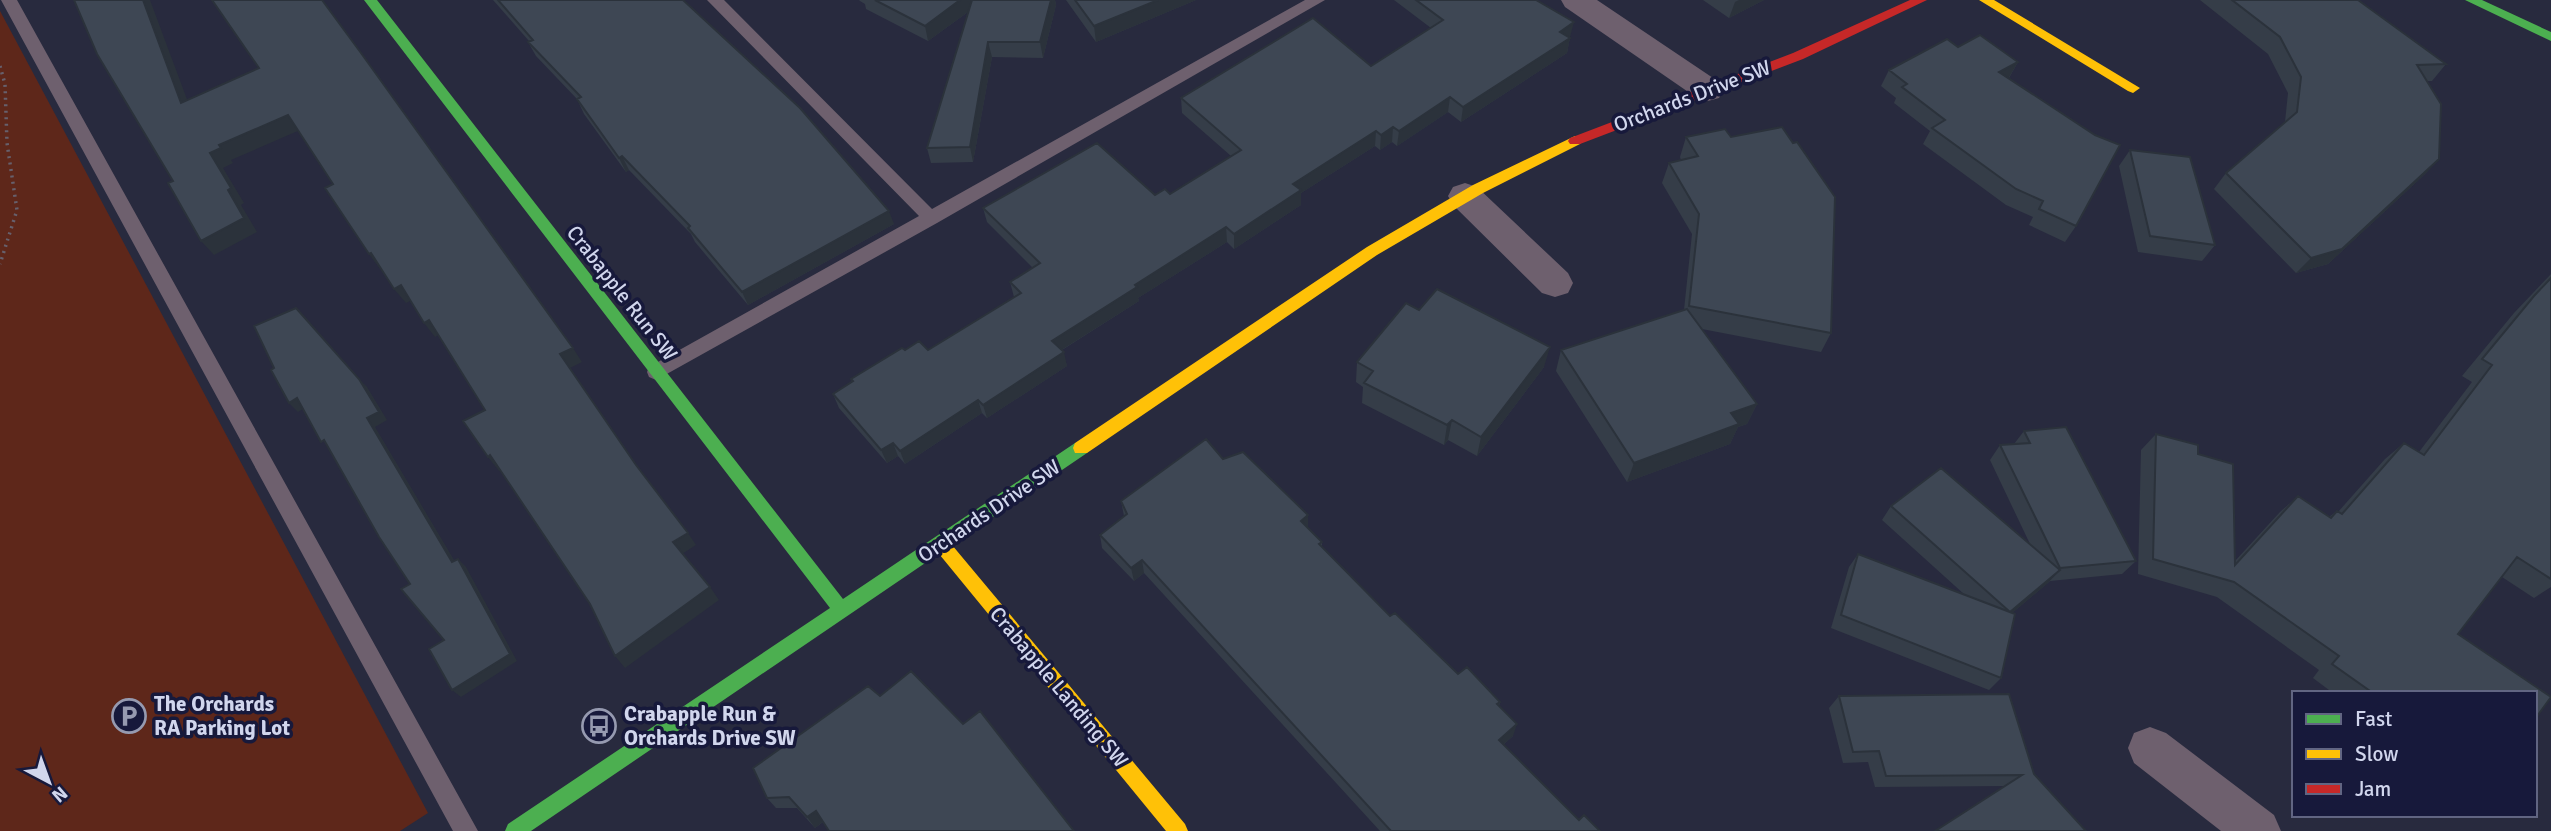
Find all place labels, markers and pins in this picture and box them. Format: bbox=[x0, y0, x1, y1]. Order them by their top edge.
place label: The Orchards RA Parking Lot bbox=[154, 691, 290, 741]
parking icon: The Orchards RA Parking Lot bbox=[110, 697, 148, 735]
place label: Crabapple Run & Orchards Drive SW bbox=[624, 701, 796, 751]
bus stop icon: Crabapple Run & Orchards Drive SW bbox=[580, 707, 618, 745]

